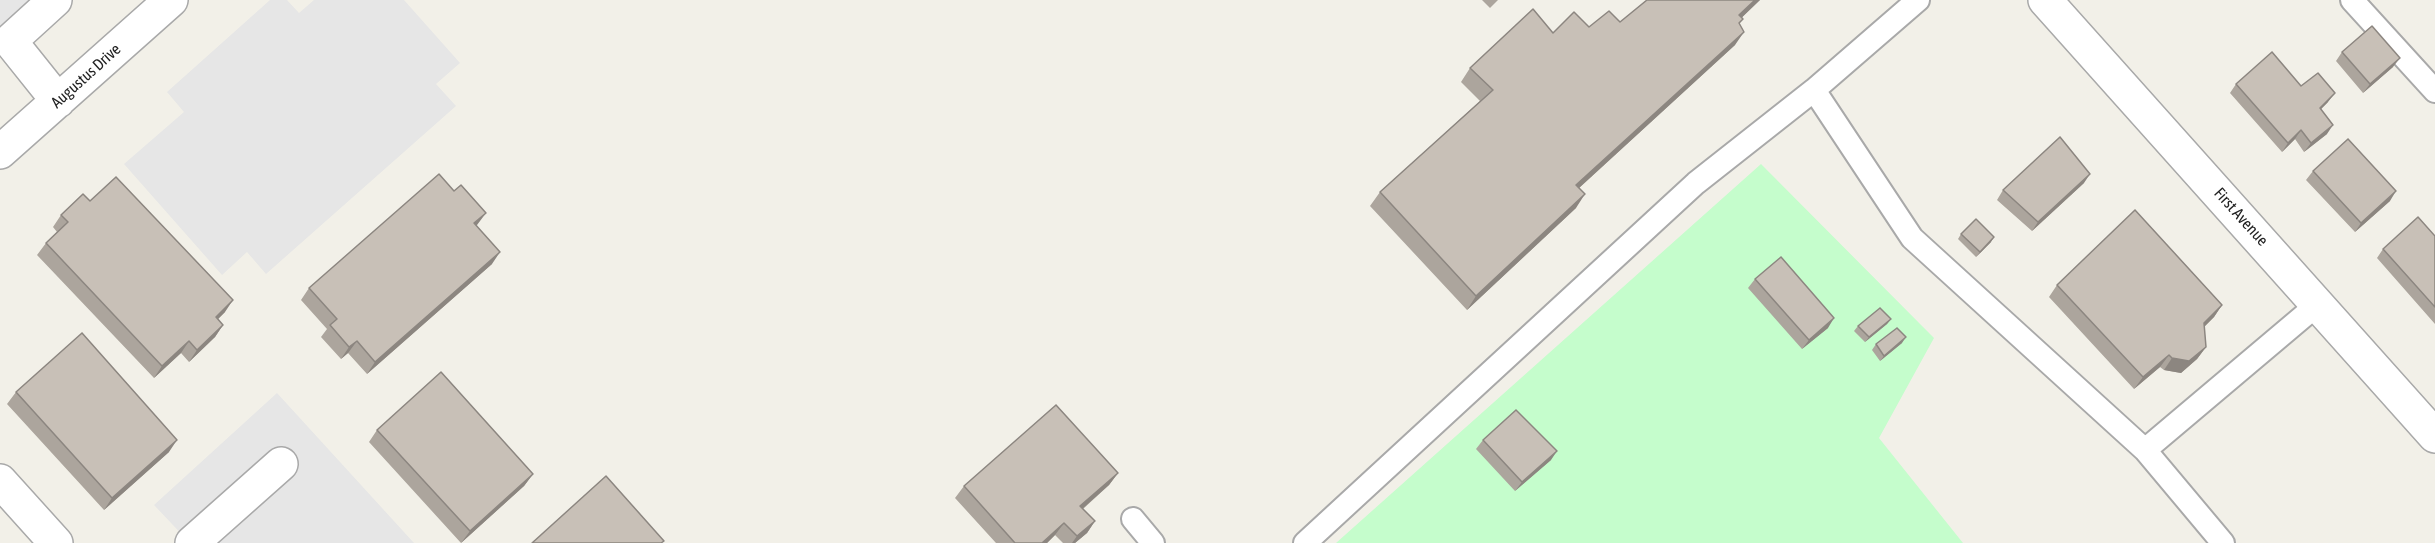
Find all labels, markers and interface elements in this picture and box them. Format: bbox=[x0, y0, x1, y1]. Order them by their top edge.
street label: Augustus Drive bbox=[47, 40, 125, 112]
street label: First Avenue bbox=[2210, 184, 2272, 250]

